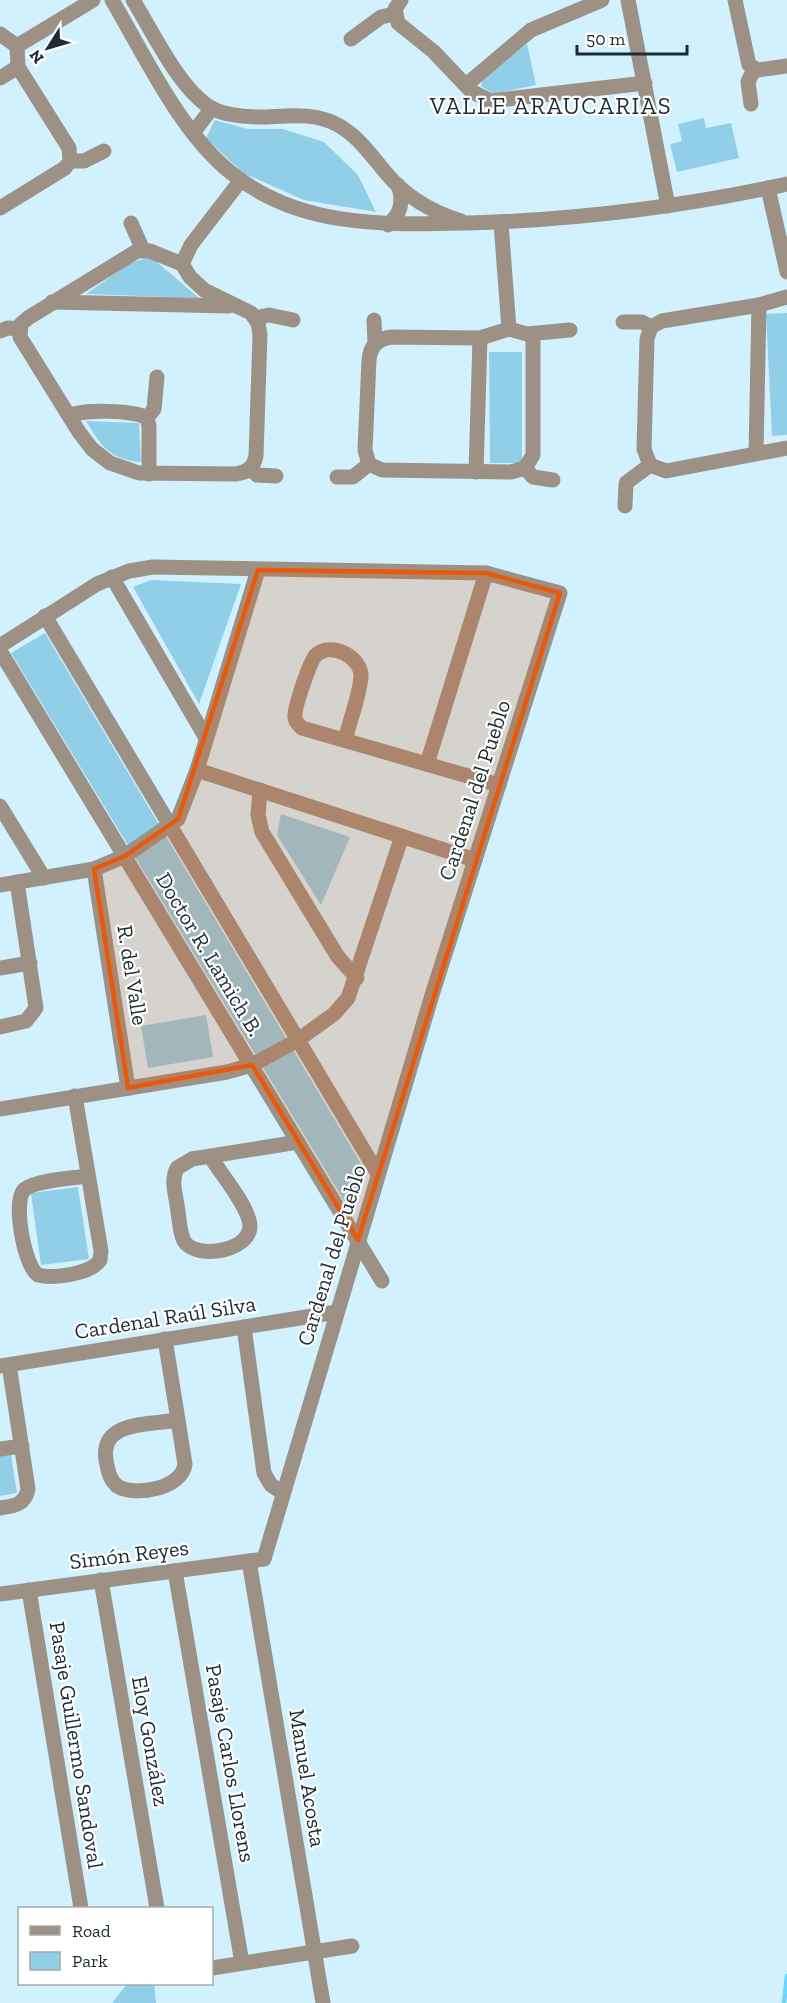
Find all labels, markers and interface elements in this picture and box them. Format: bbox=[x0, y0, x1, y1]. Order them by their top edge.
north arrow bbox=[18, 18, 78, 78]
scale bar bbox=[577, 18, 686, 56]
text: 50 m bbox=[586, 28, 626, 50]
text: N bbox=[25, 46, 48, 67]
district label: VALLE ARAUCARIAS bbox=[429, 91, 672, 120]
street label: Cardenal del Pueblo bbox=[433, 697, 516, 884]
street label: Doctor R. Lamich B. bbox=[150, 867, 269, 1041]
street label: R. del Valle bbox=[111, 923, 154, 1027]
street label: Cardenal del Pueblo bbox=[291, 1161, 372, 1349]
street label: Cardenal Raúl Silva bbox=[72, 1290, 258, 1345]
street label: Simón Reyes bbox=[68, 1534, 190, 1575]
street label: Pasaje Guillermo Sandoval bbox=[44, 1619, 109, 1871]
street label: Pasaje Carlos Llorens bbox=[200, 1662, 261, 1864]
street label: Eloy González bbox=[126, 1674, 175, 1808]
street label: Manuel Acosta bbox=[283, 1707, 332, 1849]
legend bbox=[18, 1907, 213, 1985]
text: Road bbox=[72, 1920, 111, 1942]
text: Park bbox=[72, 1950, 108, 1972]

